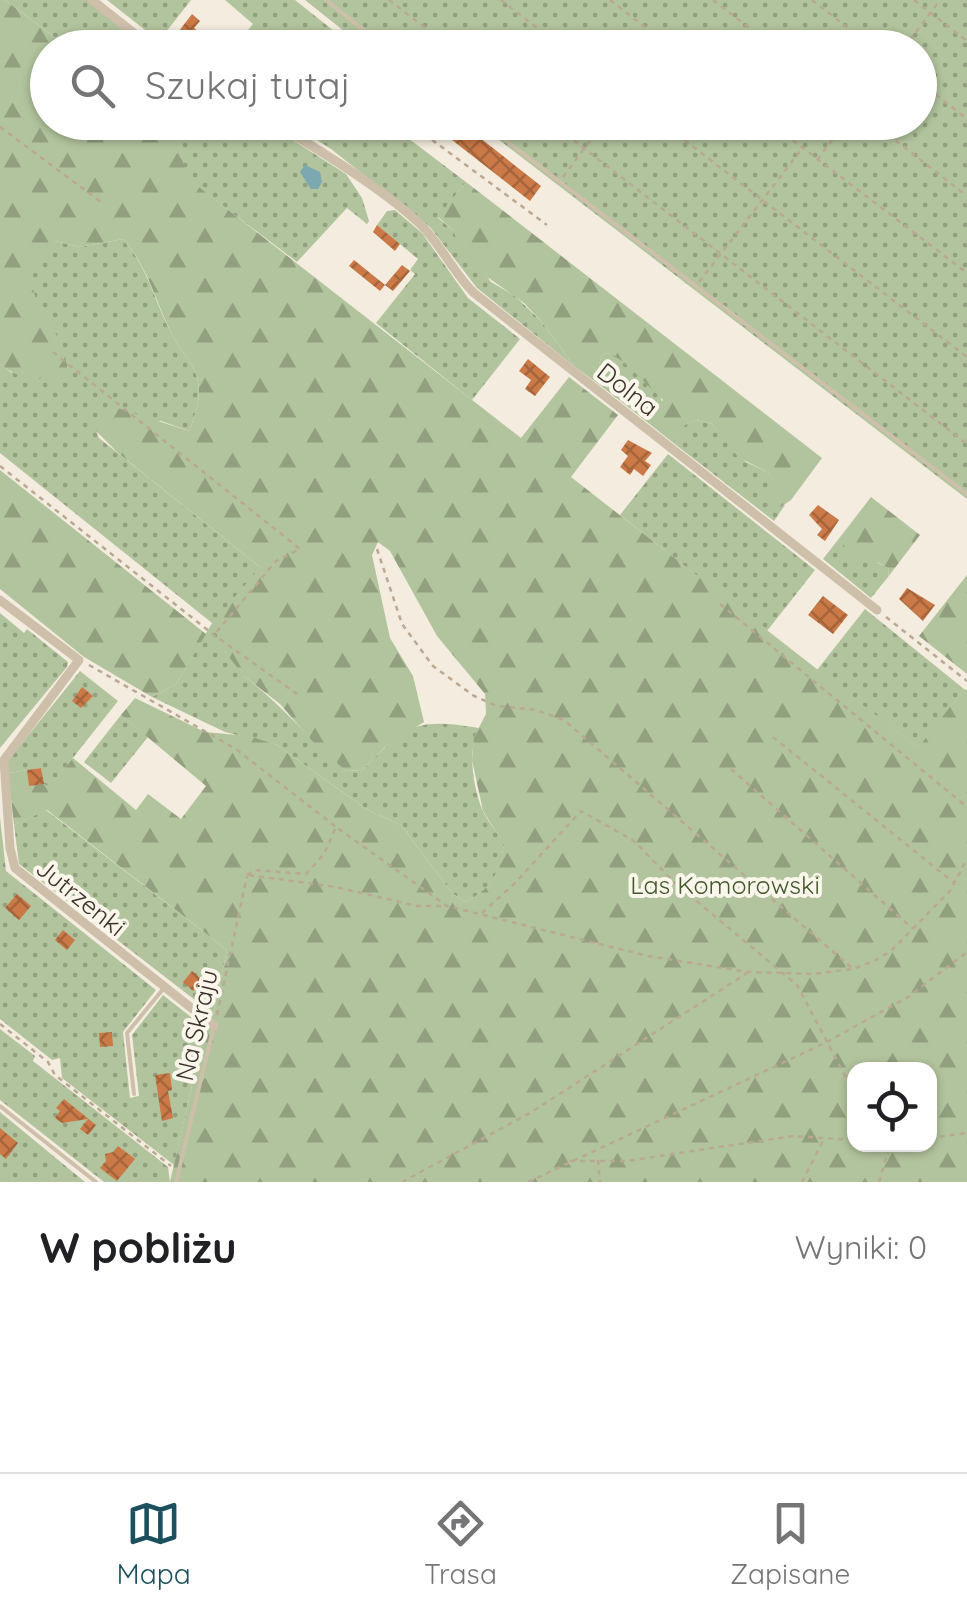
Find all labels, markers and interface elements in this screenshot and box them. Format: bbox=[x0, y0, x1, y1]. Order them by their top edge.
search box bbox=[30, 30, 937, 140]
icon: search bbox=[65, 58, 120, 113]
text: Szukaj tutaj bbox=[145, 61, 351, 109]
street label: Dolna bbox=[591, 356, 665, 422]
street label: Jutrzenki bbox=[30, 852, 132, 942]
park label: Las Komorowski bbox=[630, 869, 820, 900]
street label: Na Skraju bbox=[168, 966, 224, 1084]
map controls bbox=[847, 1062, 937, 1152]
button: locate bbox=[847, 1062, 937, 1152]
text: W pobliżu bbox=[40, 1221, 237, 1274]
text: Wyniki: 0 bbox=[795, 1227, 927, 1267]
tab: Mapa bbox=[117, 1496, 191, 1591]
tab: Trasa bbox=[424, 1496, 497, 1591]
tab: Zapisane bbox=[730, 1496, 850, 1591]

